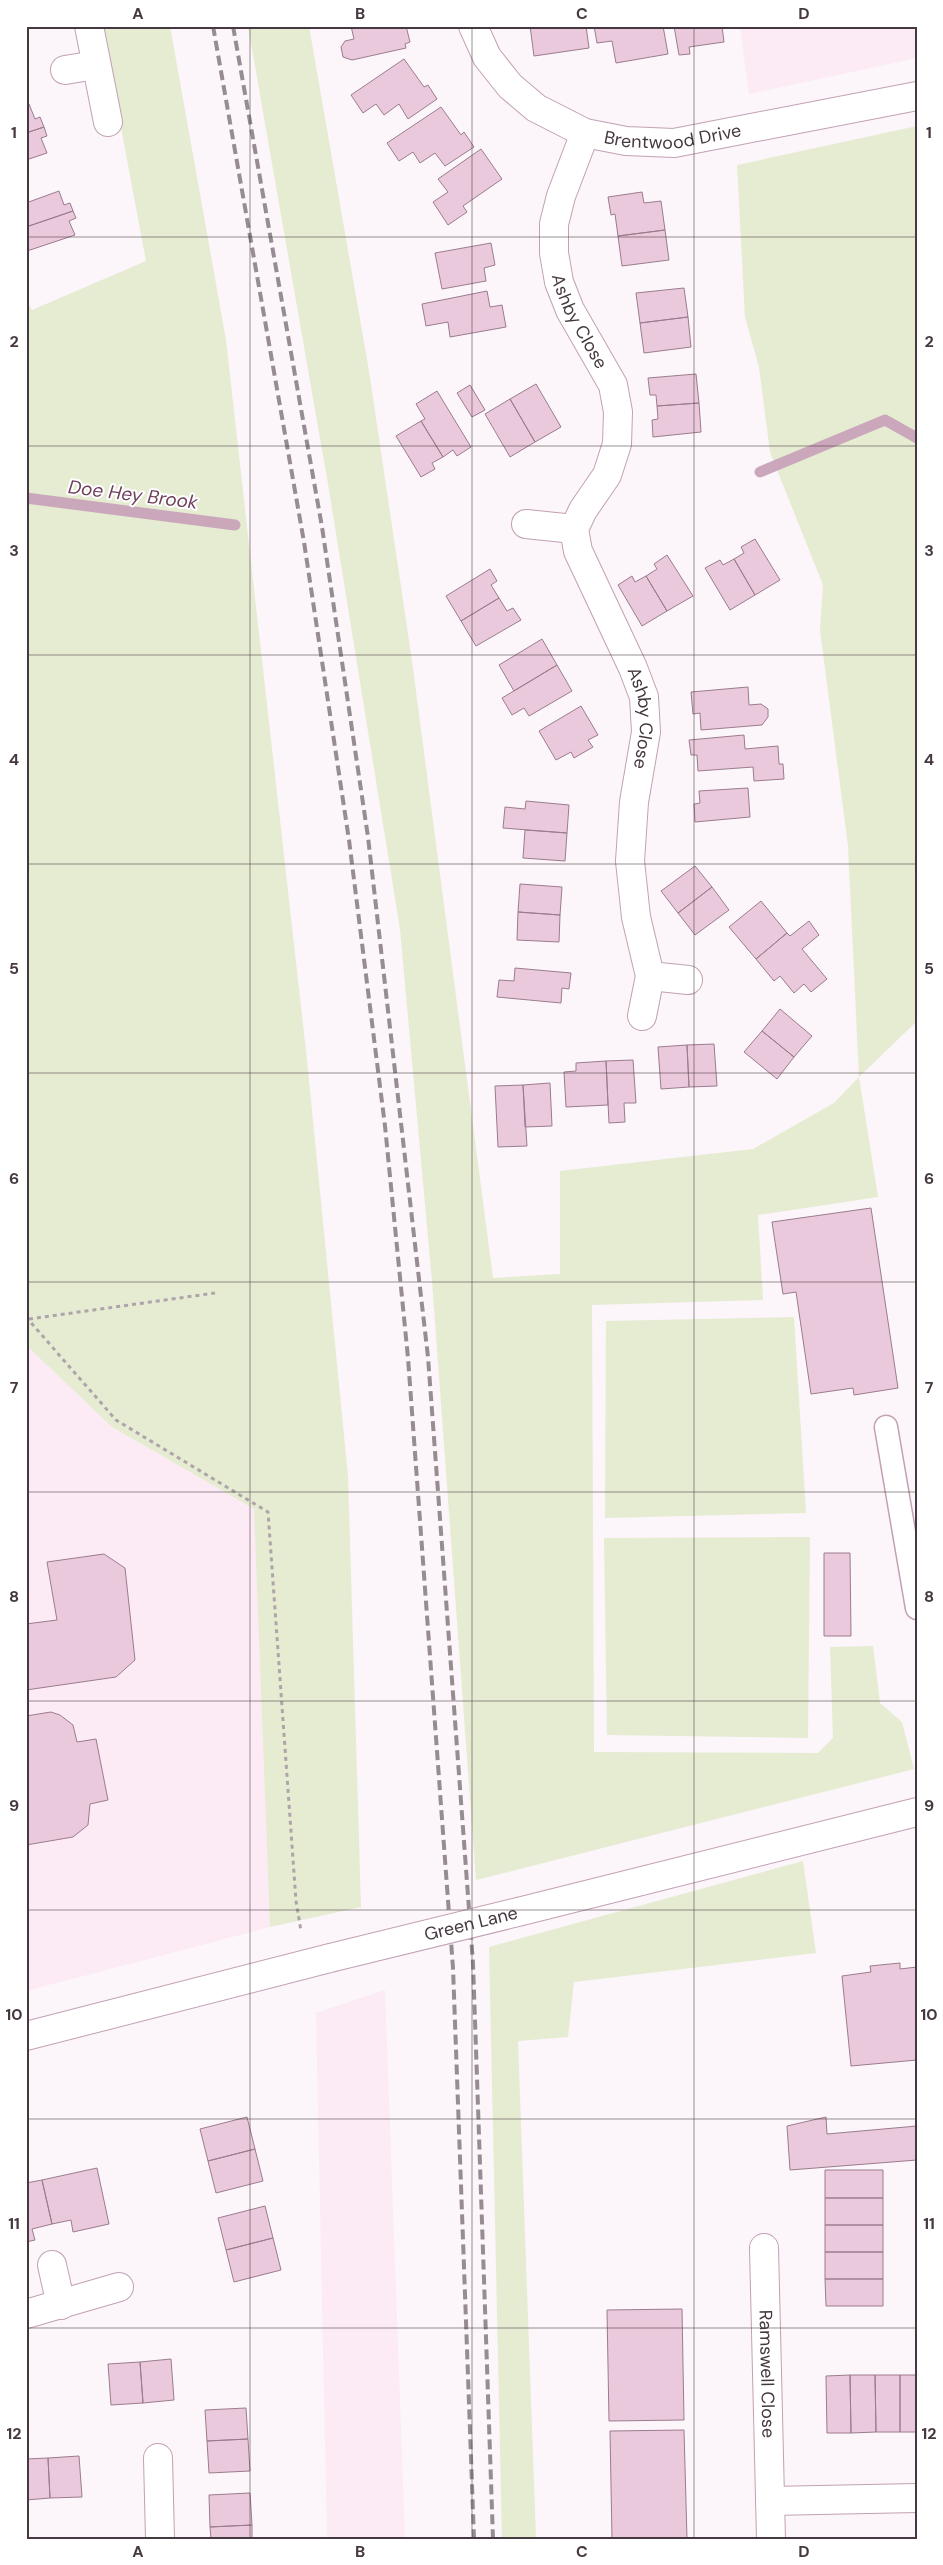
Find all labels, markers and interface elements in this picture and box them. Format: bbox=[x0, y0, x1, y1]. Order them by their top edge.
text: A bbox=[132, 3, 144, 24]
text: B bbox=[355, 3, 365, 24]
text: C bbox=[576, 3, 588, 24]
text: D bbox=[798, 3, 810, 24]
street label: Brentwood Drive bbox=[602, 118, 743, 155]
text: 1 bbox=[11, 122, 17, 143]
text: 1 bbox=[926, 122, 932, 143]
street label: Ashby Close bbox=[546, 273, 613, 373]
text: 2 bbox=[9, 331, 19, 352]
text: 2 bbox=[924, 331, 934, 352]
water label: Doe Hey Brook bbox=[67, 474, 199, 515]
text: 3 bbox=[9, 540, 19, 561]
text: 3 bbox=[924, 540, 934, 561]
street label: Ashby Close bbox=[622, 664, 658, 771]
text: 4 bbox=[9, 749, 19, 770]
text: 4 bbox=[924, 749, 934, 770]
text: 5 bbox=[9, 958, 19, 979]
text: 5 bbox=[924, 958, 934, 979]
text: 6 bbox=[9, 1168, 19, 1189]
text: 6 bbox=[924, 1168, 934, 1189]
text: 7 bbox=[10, 1377, 19, 1398]
text: 7 bbox=[925, 1377, 934, 1398]
text: 8 bbox=[9, 1586, 19, 1607]
text: 8 bbox=[924, 1586, 934, 1607]
text: 9 bbox=[9, 1795, 19, 1816]
text: 9 bbox=[924, 1795, 934, 1816]
street label: Green Lane bbox=[422, 1901, 520, 1947]
text: 10 bbox=[5, 2004, 23, 2025]
text: 10 bbox=[920, 2004, 938, 2025]
text: 11 bbox=[8, 2213, 20, 2234]
text: 11 bbox=[923, 2213, 935, 2234]
street label: Ramswell Close bbox=[753, 2310, 781, 2438]
text: 12 bbox=[6, 2423, 22, 2444]
text: 12 bbox=[921, 2423, 937, 2444]
text: A bbox=[132, 2541, 144, 2562]
text: B bbox=[355, 2541, 365, 2562]
text: C bbox=[576, 2541, 588, 2562]
text: D bbox=[798, 2541, 810, 2562]

